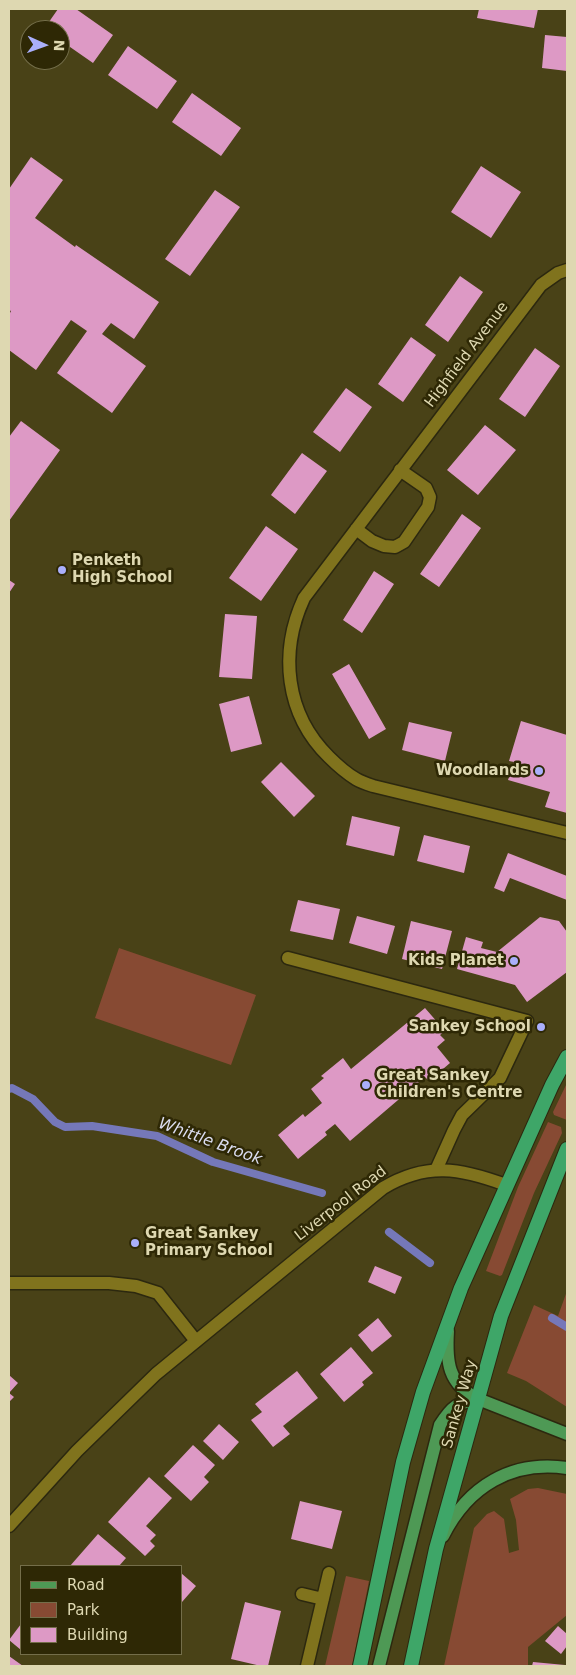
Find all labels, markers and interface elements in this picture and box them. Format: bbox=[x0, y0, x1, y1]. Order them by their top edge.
north arrow bbox=[20, 20, 70, 70]
text: N bbox=[51, 39, 67, 52]
street label: Highfield Avenue bbox=[421, 299, 513, 411]
place label: Penketh High School bbox=[72, 552, 172, 587]
marker: Penketh High School bbox=[56, 564, 68, 576]
place label: Woodlands bbox=[436, 762, 529, 780]
marker: Woodlands bbox=[533, 765, 545, 777]
place label: Kids Planet bbox=[408, 952, 504, 970]
marker: Kids Planet bbox=[508, 955, 520, 967]
place label: Sankey School bbox=[409, 1018, 531, 1036]
marker: Sankey School bbox=[535, 1021, 547, 1033]
place label: Great Sankey Children's Centre bbox=[376, 1067, 522, 1102]
marker: Great Sankey Children's Centre bbox=[360, 1079, 372, 1091]
water label: Whittle Brook bbox=[156, 1114, 264, 1170]
street label: Liverpool Road bbox=[292, 1163, 390, 1245]
place label: Great Sankey Primary School bbox=[145, 1225, 273, 1260]
marker: Great Sankey Primary School bbox=[129, 1237, 141, 1249]
street label: Sankey Way bbox=[439, 1358, 481, 1450]
legend bbox=[20, 1565, 182, 1655]
text: Road bbox=[67, 1576, 105, 1594]
text: Park bbox=[67, 1601, 99, 1619]
text: Building bbox=[67, 1626, 128, 1644]

